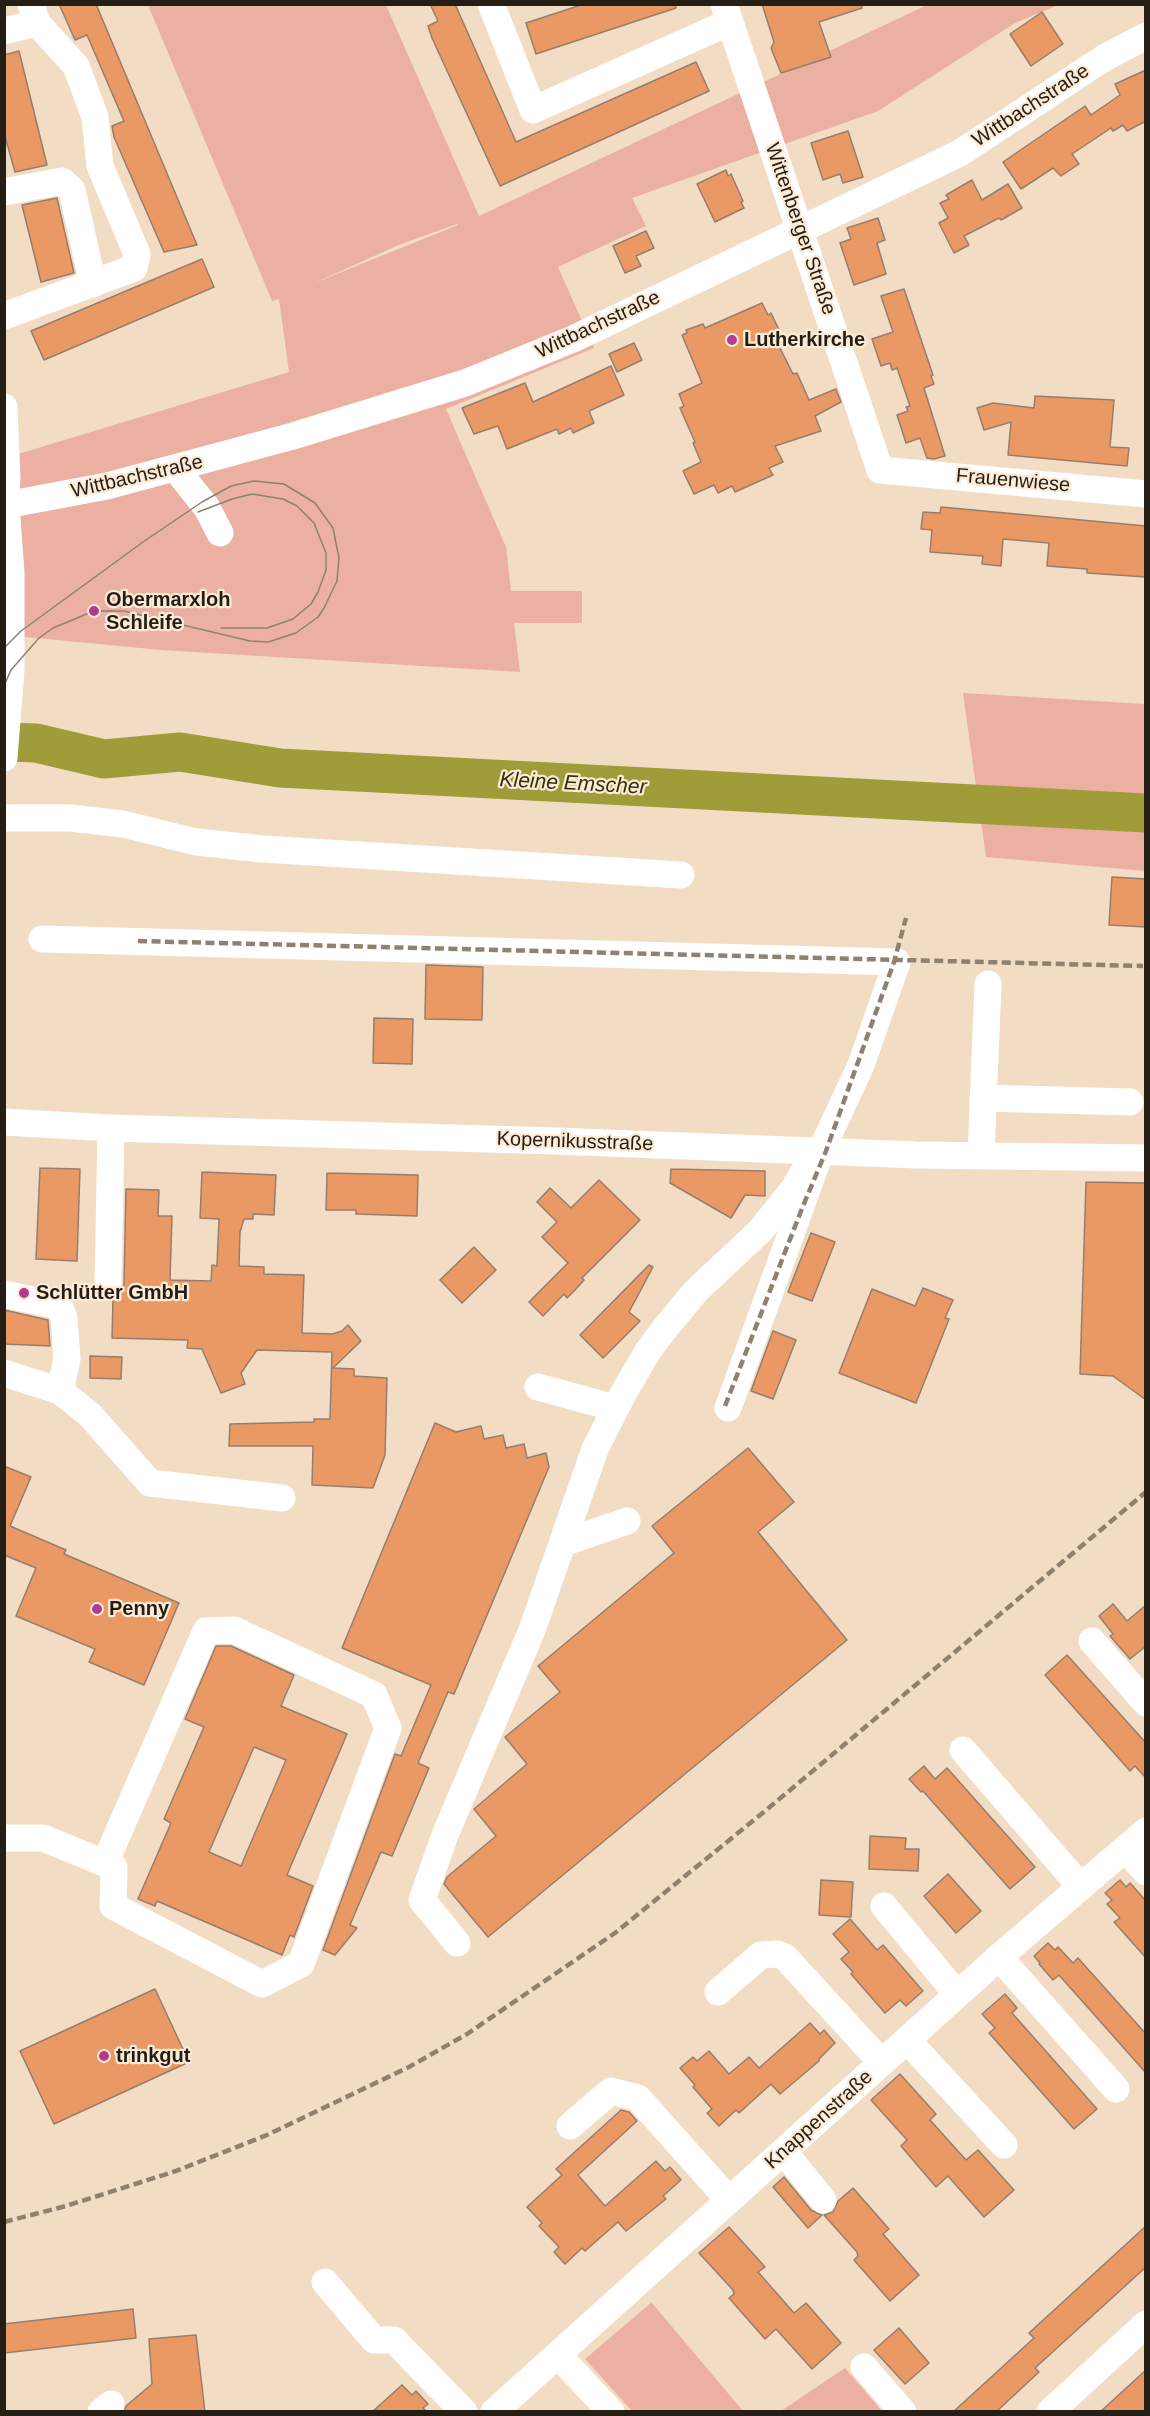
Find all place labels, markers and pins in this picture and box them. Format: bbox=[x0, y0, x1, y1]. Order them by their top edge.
place label: Lutherkirche bbox=[744, 328, 865, 352]
marker: Lutherkirche bbox=[725, 333, 739, 347]
place label: Obermarxloh Schleife bbox=[106, 588, 230, 635]
marker: Obermarxloh Schleife bbox=[87, 604, 101, 618]
place label: Schlütter GmbH bbox=[36, 1281, 188, 1305]
marker: Schlütter GmbH bbox=[17, 1286, 31, 1300]
place label: Penny bbox=[109, 1597, 169, 1621]
marker: Penny bbox=[90, 1602, 104, 1616]
place label: trinkgut bbox=[116, 2044, 190, 2068]
marker: trinkgut bbox=[97, 2049, 111, 2063]

